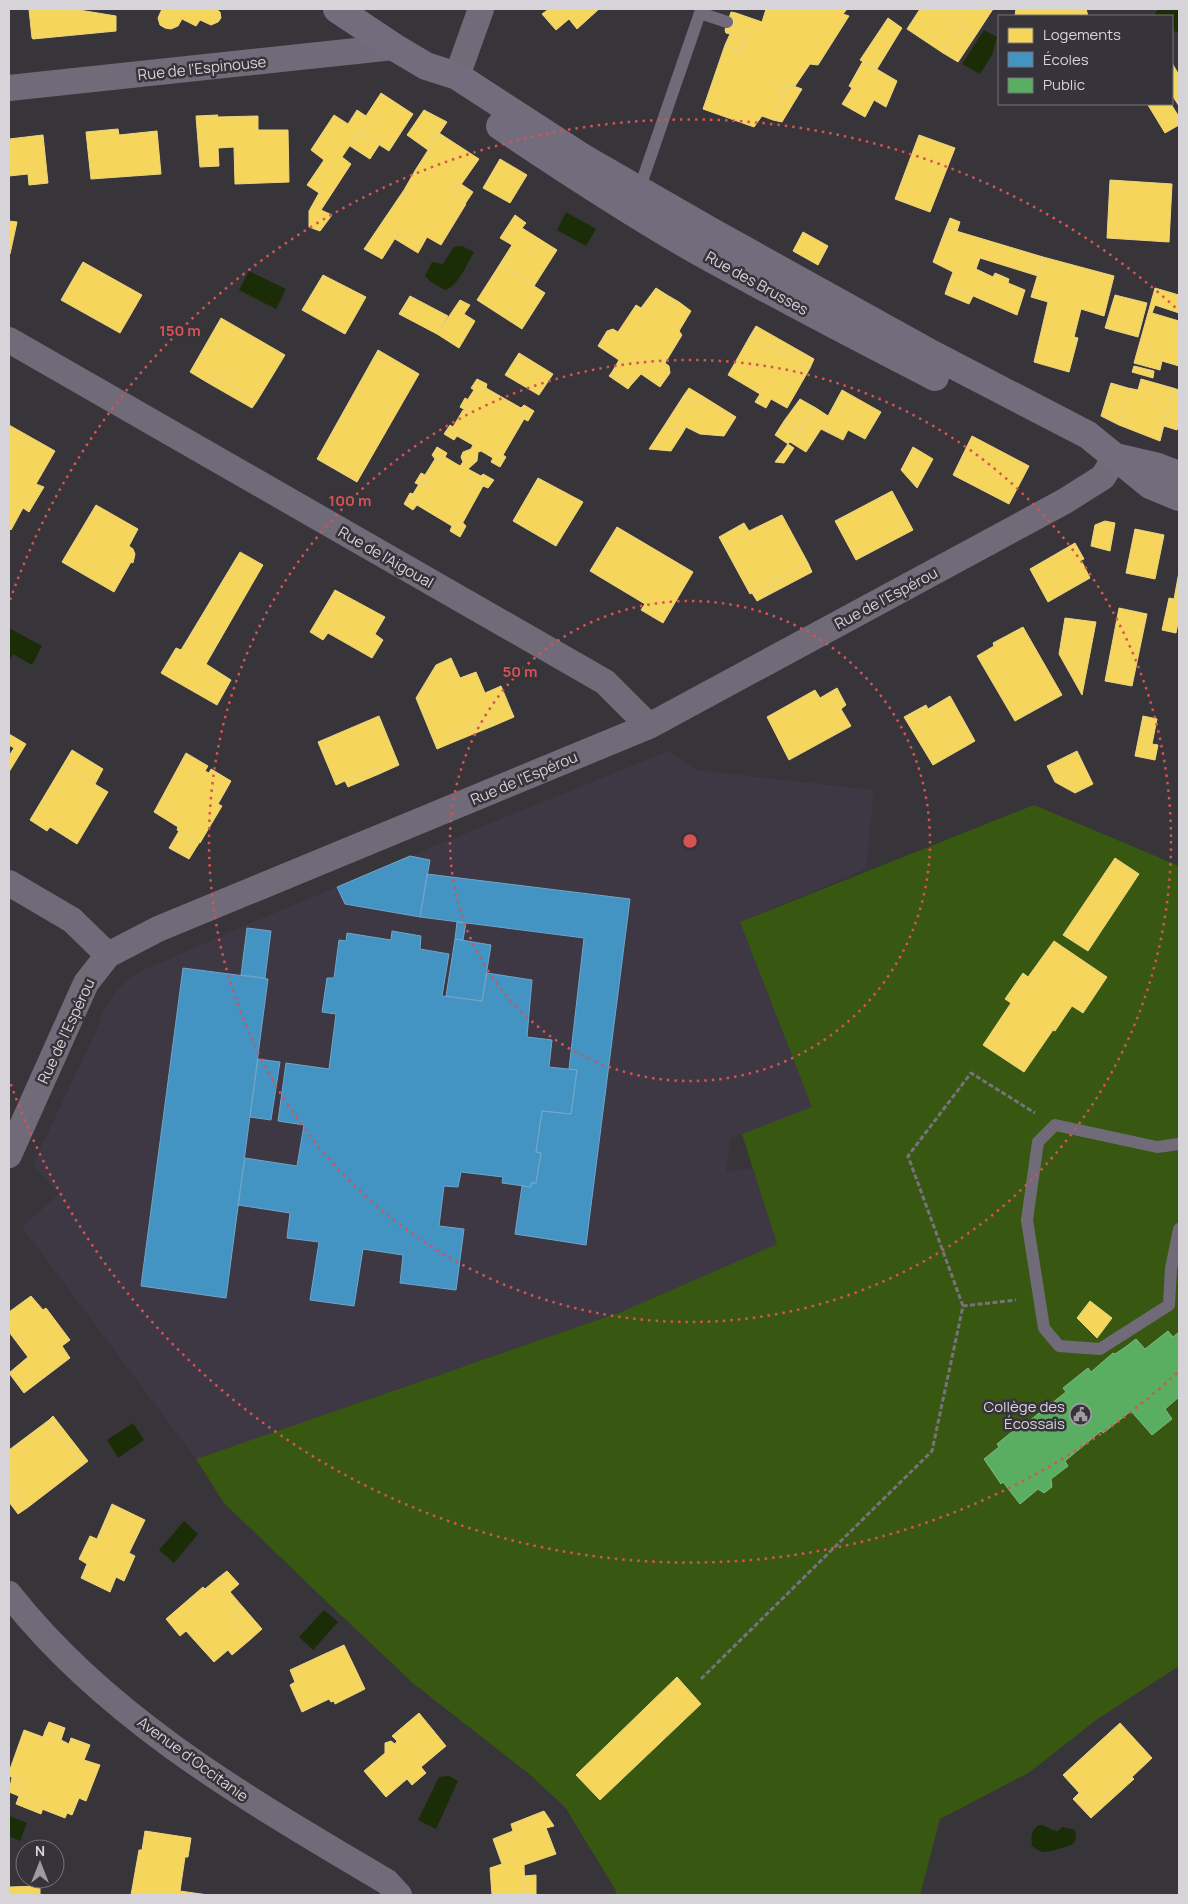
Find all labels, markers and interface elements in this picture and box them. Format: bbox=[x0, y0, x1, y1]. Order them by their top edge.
legend bbox=[998, 15, 1173, 105]
text: Logements bbox=[1043, 24, 1121, 45]
text: Écoles bbox=[1043, 49, 1089, 70]
street label: Rue de l'Espinouse bbox=[137, 51, 268, 85]
text: Public bbox=[1043, 74, 1085, 95]
street label: Rue des Brusses bbox=[702, 246, 812, 320]
text: 150 m bbox=[159, 320, 201, 341]
text: 100 m bbox=[329, 490, 371, 511]
street label: Rue de l'Aigoual bbox=[335, 521, 437, 593]
street label: Rue de l'Espérou bbox=[831, 562, 941, 634]
text: 50 m bbox=[502, 661, 538, 682]
street label: Rue de l'Espérou bbox=[467, 746, 581, 810]
centre of rings bbox=[681, 832, 699, 850]
street label: Rue de l'Espérou bbox=[32, 975, 100, 1087]
place label: Collège des Écossais bbox=[983, 1396, 1065, 1434]
public building icon: Collège des Écossais bbox=[1069, 1403, 1093, 1427]
street label: Avenue d'Occitanie bbox=[133, 1712, 253, 1807]
north arrow bbox=[15, 1839, 65, 1889]
text: N bbox=[35, 1841, 45, 1860]

